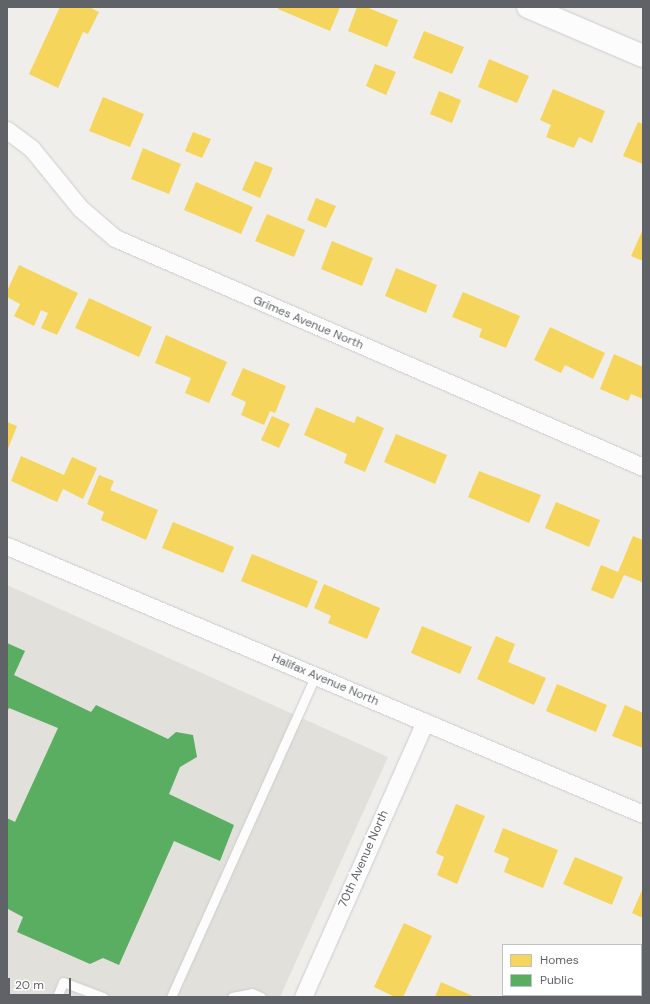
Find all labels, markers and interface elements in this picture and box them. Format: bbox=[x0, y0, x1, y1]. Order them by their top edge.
street label: Grimes Avenue North bbox=[251, 293, 365, 353]
street label: Halifax Avenue North bbox=[269, 651, 381, 709]
street label: 70th Avenue North bbox=[336, 808, 392, 910]
legend bbox=[502, 944, 642, 996]
text: Homes bbox=[540, 952, 579, 968]
scale bar bbox=[10, 970, 73, 996]
text: Public bbox=[540, 972, 574, 988]
text: 20 m bbox=[15, 977, 44, 993]

